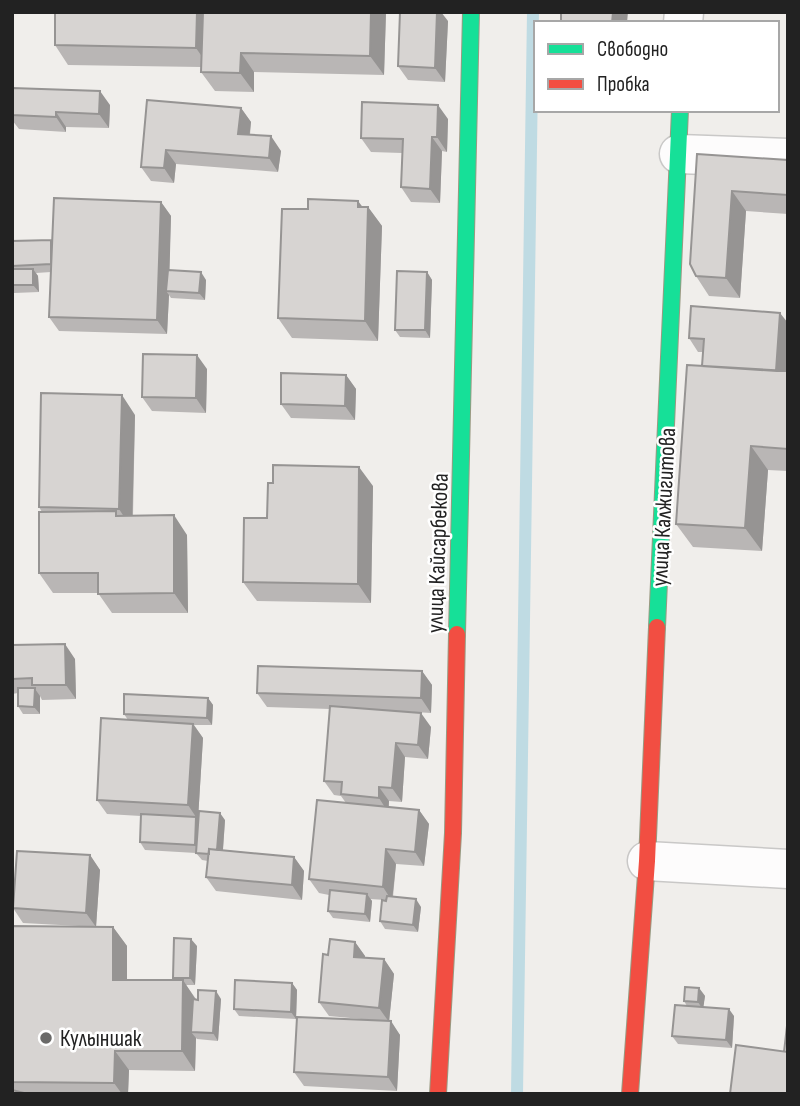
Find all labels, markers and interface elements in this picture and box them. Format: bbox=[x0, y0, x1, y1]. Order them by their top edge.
legend bbox=[534, 21, 779, 112]
text: Свободно bbox=[597, 37, 668, 62]
text: Пробка bbox=[597, 72, 650, 97]
street label: улица Калжигитова bbox=[646, 427, 682, 587]
street label: улица Кайсарбекова bbox=[421, 473, 455, 633]
place label: Кулыншак bbox=[60, 1025, 142, 1053]
marker: Кулыншак bbox=[38, 1030, 54, 1046]

